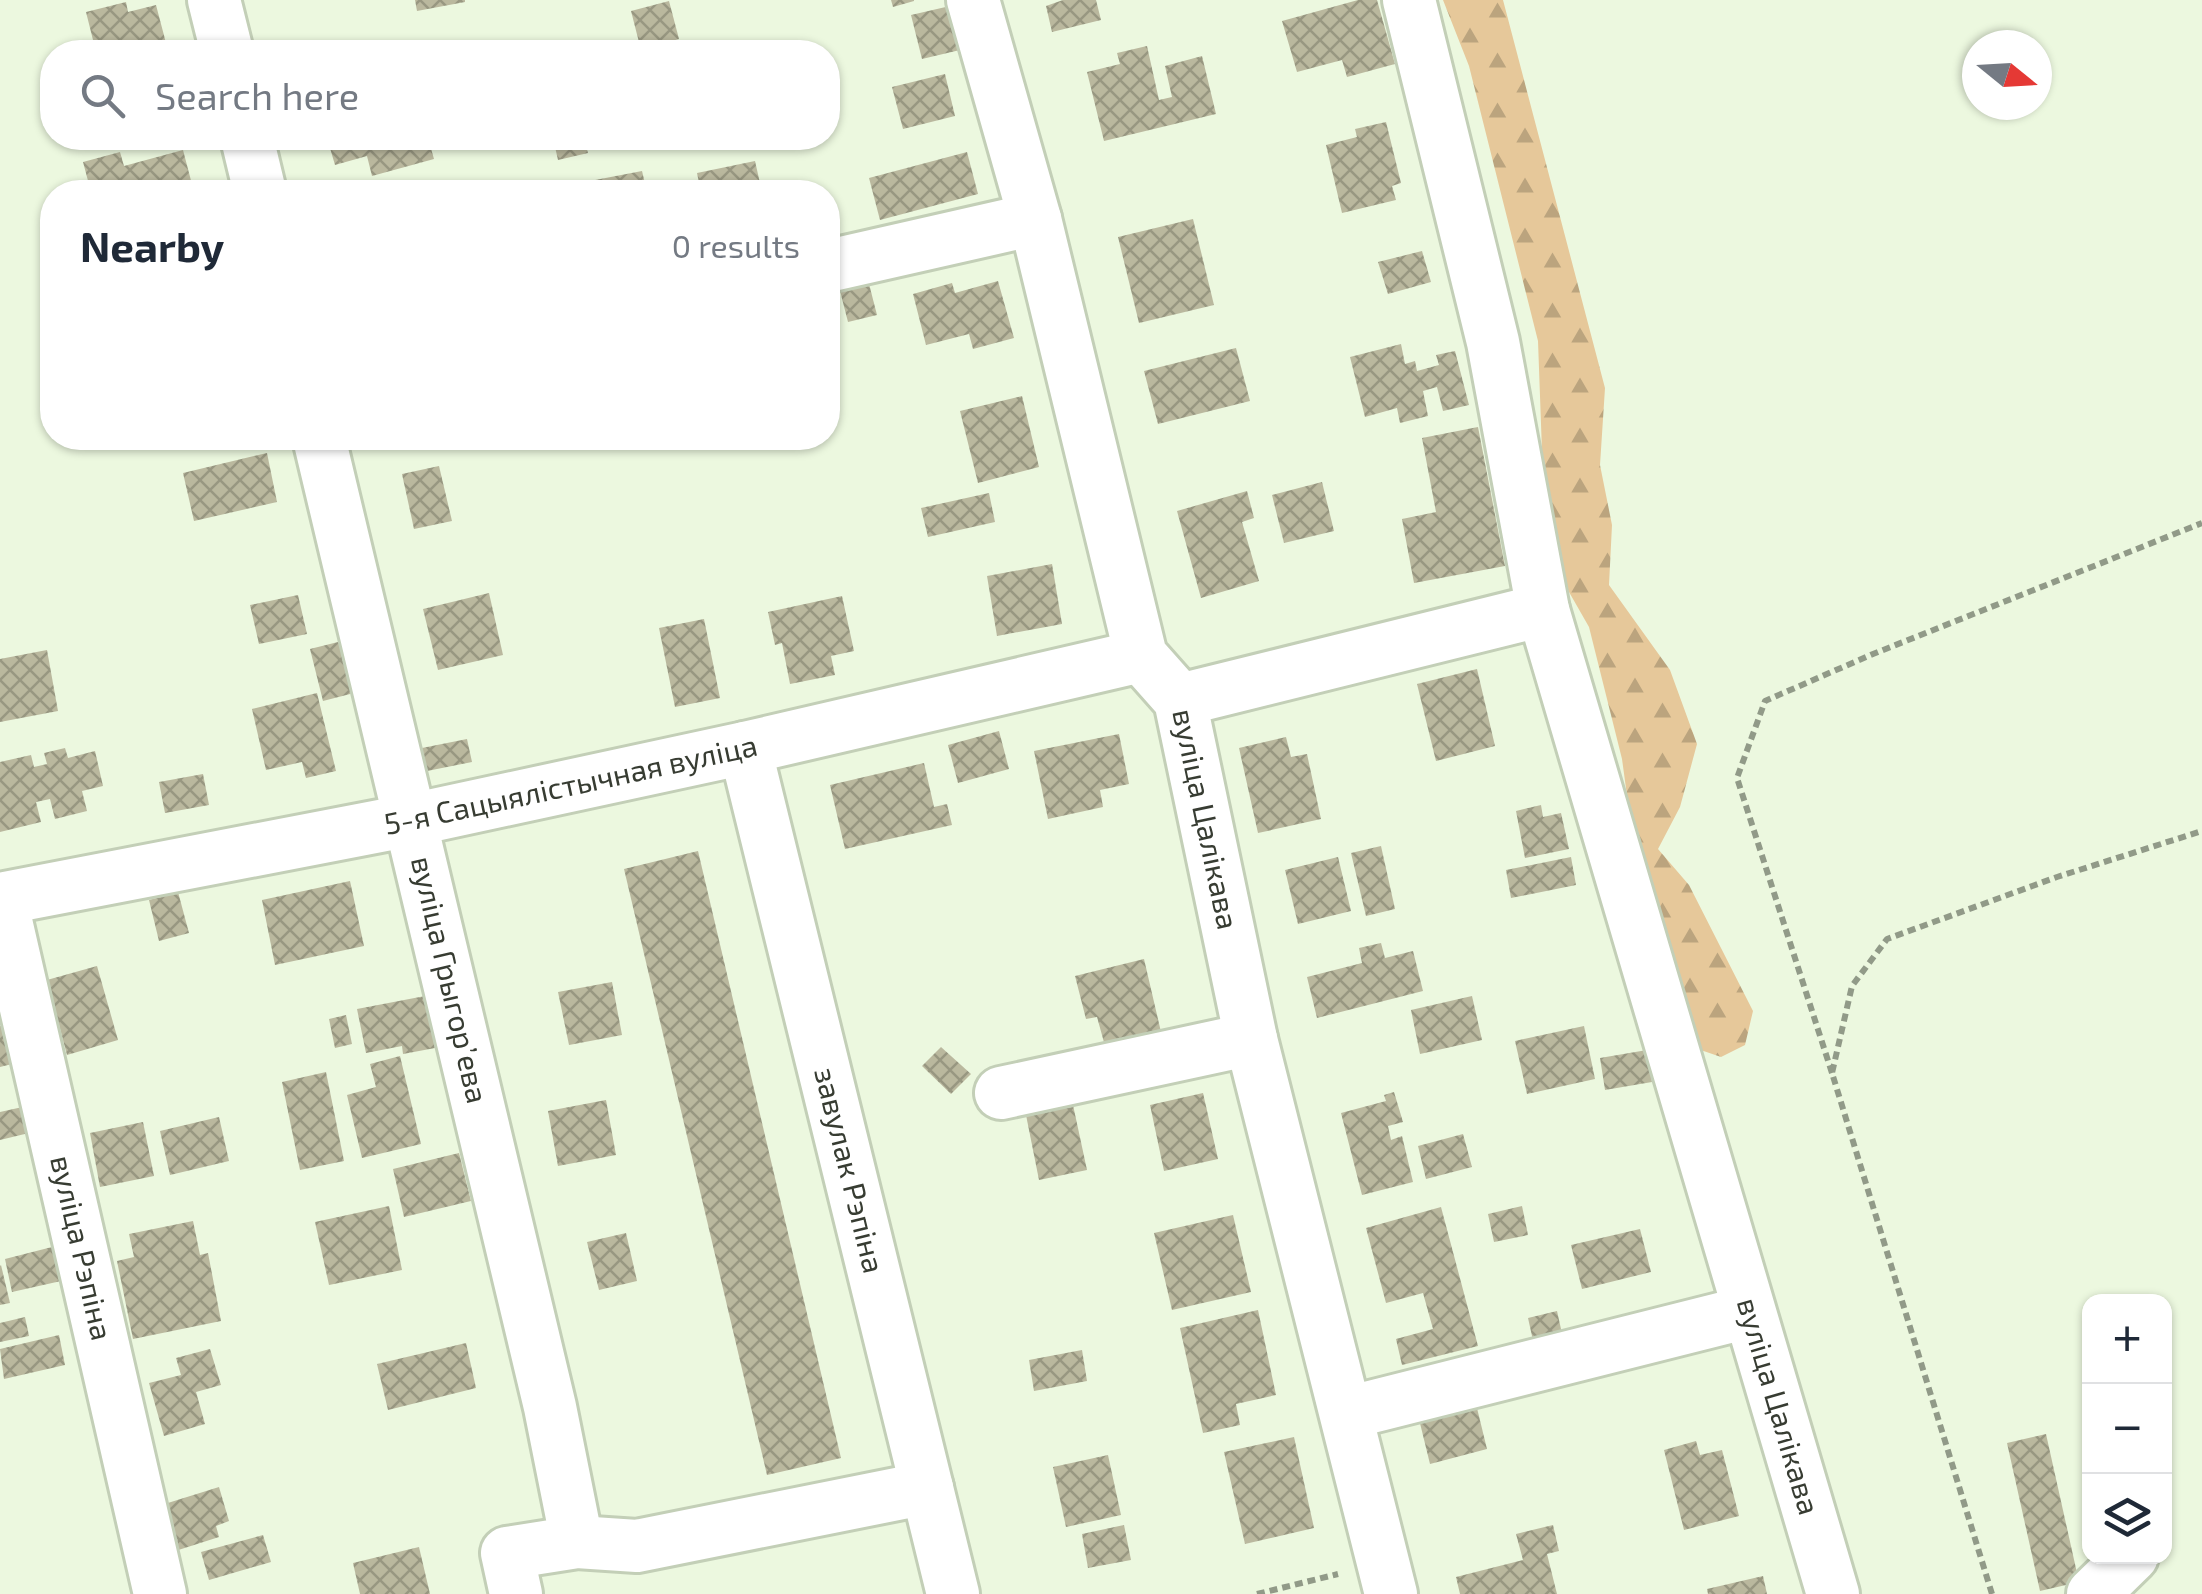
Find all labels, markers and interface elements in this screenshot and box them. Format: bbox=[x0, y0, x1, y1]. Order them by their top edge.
north arrow bbox=[1962, 30, 2052, 120]
search box bbox=[40, 40, 840, 150]
icon: search bbox=[75, 68, 130, 123]
text: Search here bbox=[155, 72, 359, 118]
text: Nearby bbox=[80, 220, 224, 270]
text: 0 results bbox=[672, 226, 800, 264]
street label: вуліца Цалікава bbox=[1166, 705, 1248, 932]
street label: 5-я Сацыялістычная вуліца bbox=[381, 726, 760, 841]
street label: вуліца Грыгорʼева bbox=[404, 852, 497, 1107]
street label: завулак Рэпіна bbox=[808, 1063, 893, 1277]
street label: вуліца Рэпіна bbox=[44, 1152, 121, 1343]
street label: вуліца Цалікава bbox=[1731, 1293, 1829, 1519]
map controls bbox=[2082, 1294, 2172, 1564]
button: + bbox=[2082, 1294, 2172, 1384]
button: − bbox=[2082, 1384, 2172, 1474]
button: layers bbox=[2082, 1474, 2172, 1564]

